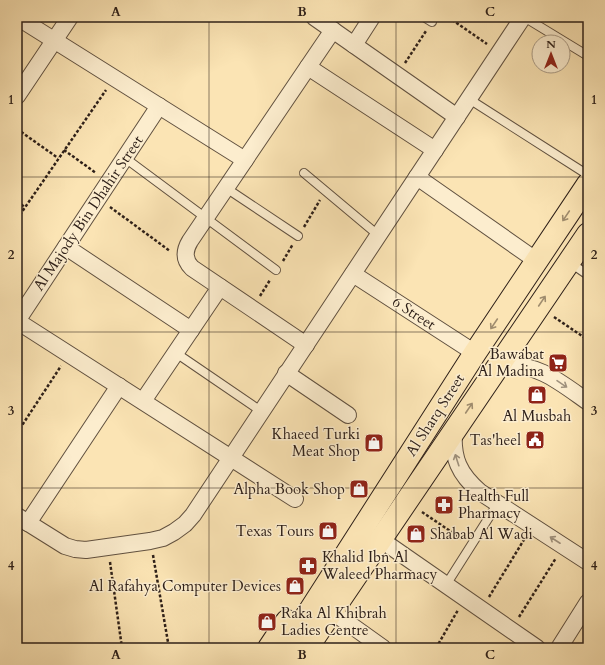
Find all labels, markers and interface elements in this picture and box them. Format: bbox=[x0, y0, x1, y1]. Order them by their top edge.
text: A bbox=[111, 3, 121, 21]
text: B bbox=[297, 3, 307, 21]
text: C bbox=[485, 3, 495, 21]
north arrow bbox=[531, 34, 571, 74]
text: N bbox=[546, 37, 556, 52]
text: 1 bbox=[8, 91, 14, 109]
text: 1 bbox=[591, 91, 597, 109]
street label: Al Majody Bin Dhahir Street bbox=[28, 131, 148, 295]
one-way arrow bbox=[562, 211, 571, 222]
text: 2 bbox=[8, 246, 15, 264]
text: 2 bbox=[591, 246, 598, 264]
street label: 6 Street bbox=[389, 292, 440, 335]
one-way arrow bbox=[538, 295, 547, 306]
one-way arrow bbox=[490, 319, 498, 330]
place label: Bawabat Al Madina bbox=[478, 344, 545, 381]
supermarket icon: Bawabat Al Madina bbox=[547, 352, 569, 374]
street label: Al Sharq Street bbox=[401, 370, 469, 460]
one-way arrow bbox=[556, 380, 567, 388]
shop icon: Al Musbah bbox=[526, 384, 548, 406]
text: 3 bbox=[8, 402, 15, 420]
text: 3 bbox=[591, 402, 598, 420]
one-way arrow bbox=[465, 403, 473, 414]
place label: Al Musbah bbox=[503, 406, 572, 426]
place label: Khaeed Turki Meat Shop bbox=[272, 424, 360, 461]
public building icon: Tas'heel bbox=[524, 429, 546, 451]
place label: Tas'heel bbox=[469, 430, 521, 450]
shop icon: Khaeed Turki Meat Shop bbox=[363, 432, 385, 454]
one-way arrow bbox=[453, 453, 460, 466]
shop icon: Alpha Book Shop bbox=[348, 478, 370, 500]
place label: Alpha Book Shop bbox=[233, 479, 345, 499]
place label: Health Full Pharmacy bbox=[458, 486, 529, 523]
pharmacy icon: Health Full Pharmacy bbox=[433, 494, 455, 516]
shop icon: Texas Tours bbox=[317, 520, 339, 542]
place label: Texas Tours bbox=[235, 521, 314, 541]
shop icon: Shabab Al Wadi bbox=[405, 523, 427, 545]
place label: Shabab Al Wadi bbox=[430, 524, 533, 544]
one-way arrow bbox=[549, 536, 561, 544]
place label: Khalid Ibn Al Waleed Pharmacy bbox=[321, 547, 438, 584]
pharmacy icon: Khalid Ibn Al Waleed Pharmacy bbox=[297, 555, 319, 577]
text: 4 bbox=[8, 557, 15, 575]
text: 4 bbox=[591, 557, 598, 575]
shop icon: Al Rafahya Computer Devices bbox=[284, 575, 306, 597]
place label: Al Rafahya Computer Devices bbox=[89, 576, 281, 596]
place label: Raka Al Khibrah Ladies Centre bbox=[281, 603, 388, 640]
shop icon: Raka Al Khibrah Ladies Centre bbox=[256, 611, 278, 633]
text: A bbox=[111, 646, 121, 664]
text: B bbox=[297, 646, 307, 664]
text: C bbox=[485, 646, 495, 664]

